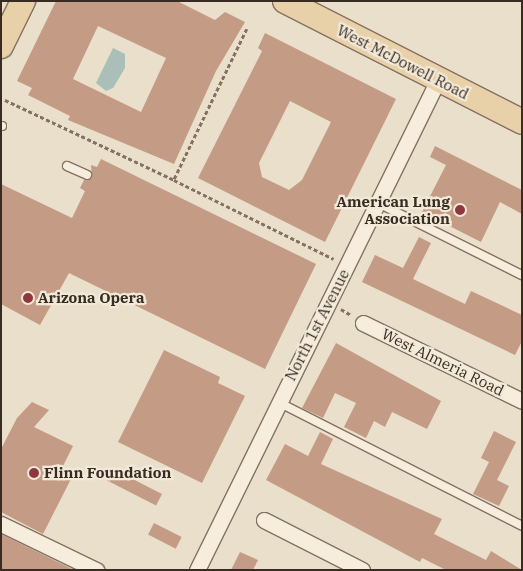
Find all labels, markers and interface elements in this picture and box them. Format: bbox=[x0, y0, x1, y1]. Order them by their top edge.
street label: West McDowell Road bbox=[334, 21, 472, 103]
place label: American Lung Association bbox=[337, 192, 450, 227]
marker: American Lung Association bbox=[454, 204, 466, 216]
street label: North 1st Avenue bbox=[281, 266, 353, 384]
place label: Arizona Opera bbox=[38, 289, 145, 307]
marker: Arizona Opera bbox=[22, 292, 34, 304]
street label: West Almeria Road bbox=[379, 325, 507, 399]
place label: Flinn Foundation bbox=[44, 464, 172, 482]
marker: Flinn Foundation bbox=[28, 467, 40, 479]

